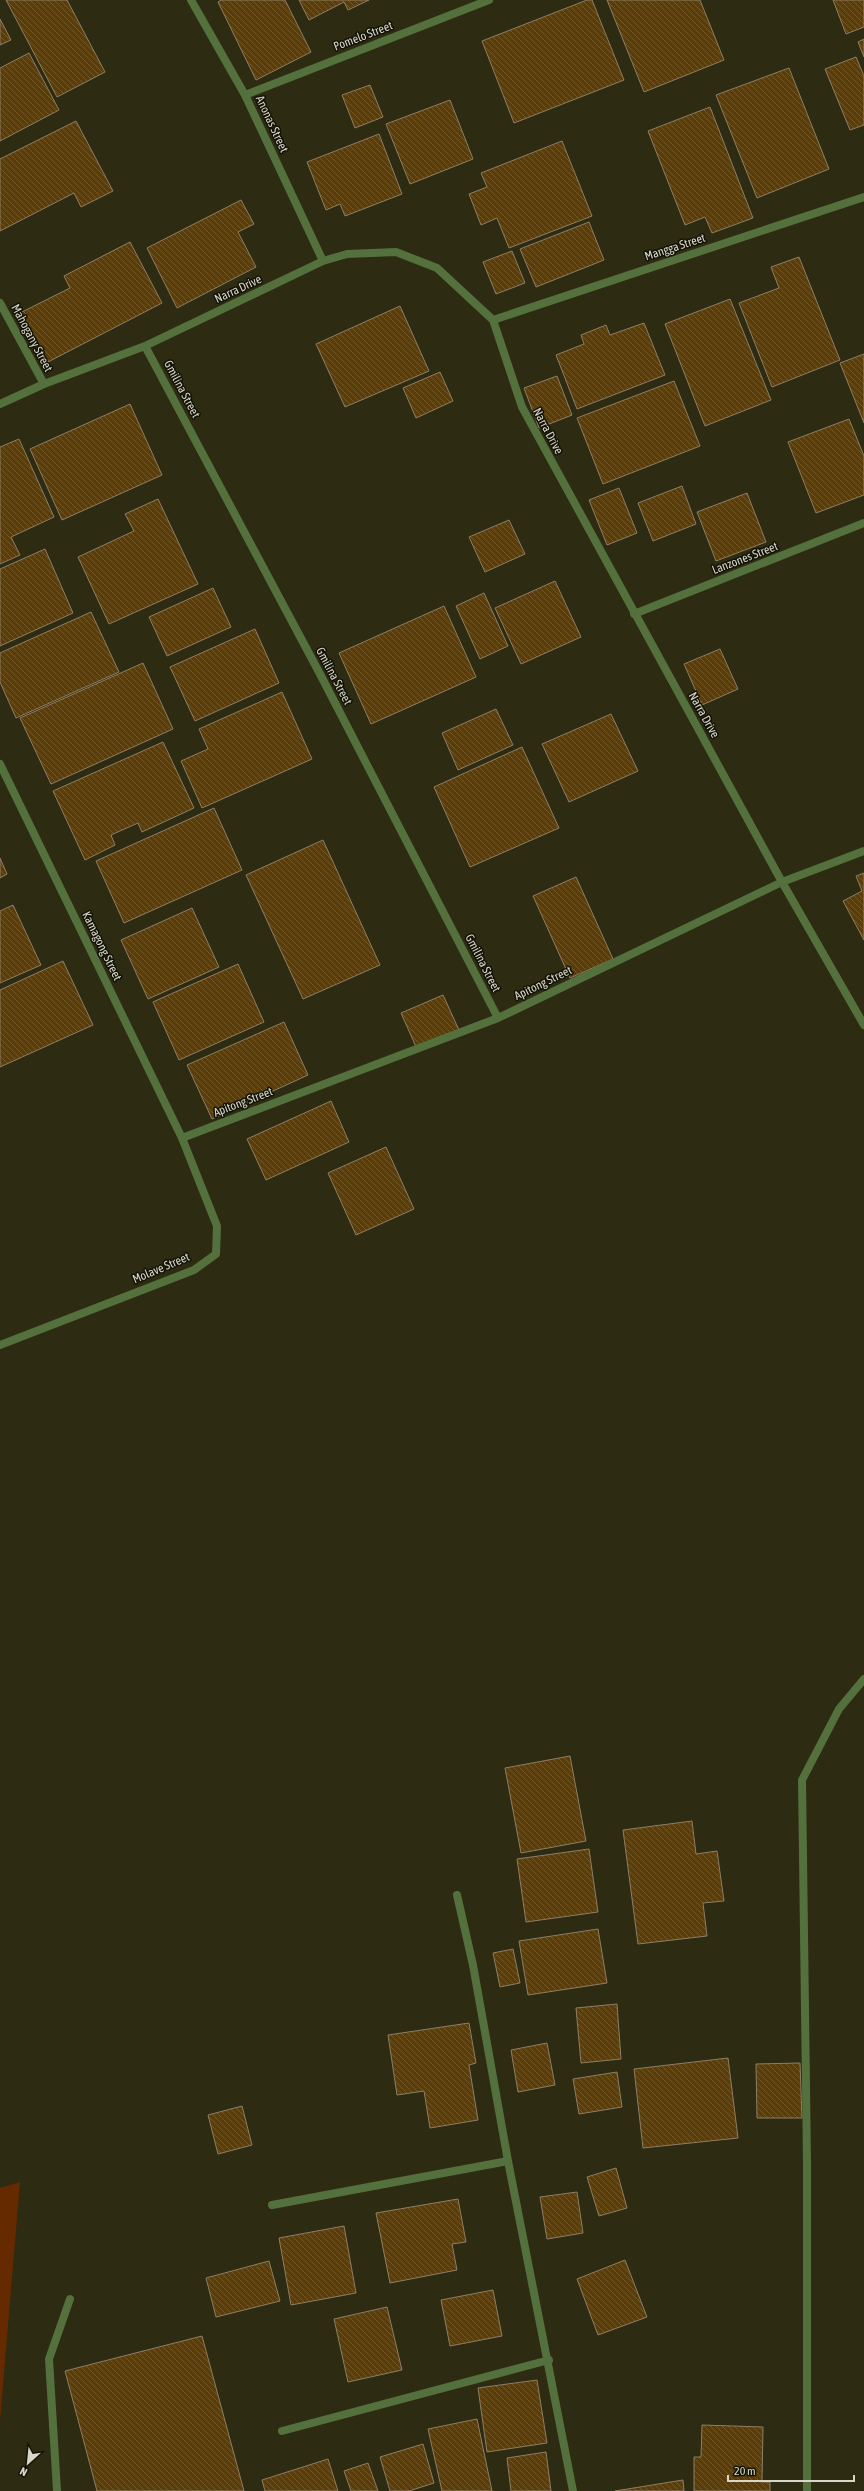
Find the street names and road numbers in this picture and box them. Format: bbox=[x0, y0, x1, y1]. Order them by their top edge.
street label: Pomelo Street bbox=[331, 18, 395, 54]
street label: Anonas Street bbox=[253, 93, 291, 155]
street label: Mangga Street bbox=[643, 230, 708, 263]
street label: Narra Drive bbox=[212, 272, 264, 306]
street label: Mahogany Street bbox=[8, 302, 56, 375]
street label: Gmilina Street bbox=[161, 358, 203, 421]
street label: Narra Drive bbox=[530, 406, 566, 456]
street label: Lanzones Street bbox=[710, 539, 780, 577]
street label: Gmilina Street bbox=[313, 645, 355, 708]
street label: Narra Drive bbox=[686, 690, 722, 740]
street label: Kamagong Street bbox=[79, 909, 125, 983]
street label: Gmilina Street bbox=[462, 932, 504, 995]
street label: Apitong Street bbox=[512, 963, 575, 1003]
street label: Apitong Street bbox=[211, 1084, 275, 1120]
street label: Molave Street bbox=[130, 1249, 192, 1286]

